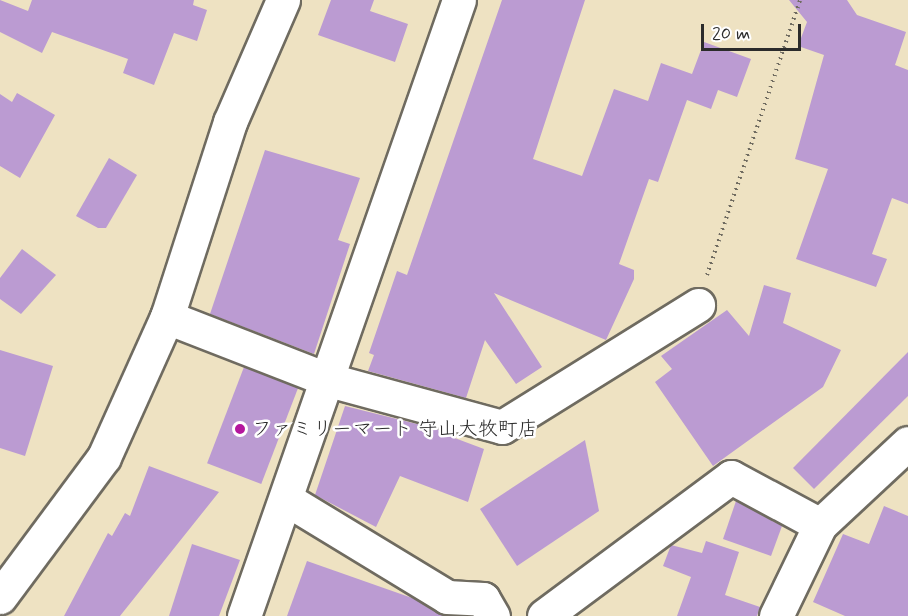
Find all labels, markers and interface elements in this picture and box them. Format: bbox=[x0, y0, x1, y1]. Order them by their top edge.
scale bar bbox=[704, 12, 804, 50]
text: 20 m bbox=[712, 22, 750, 46]
place label: ファミリーマート 守山大牧町店 bbox=[252, 417, 537, 441]
marker: ファミリーマート 守山大牧町店 bbox=[233, 422, 247, 436]

